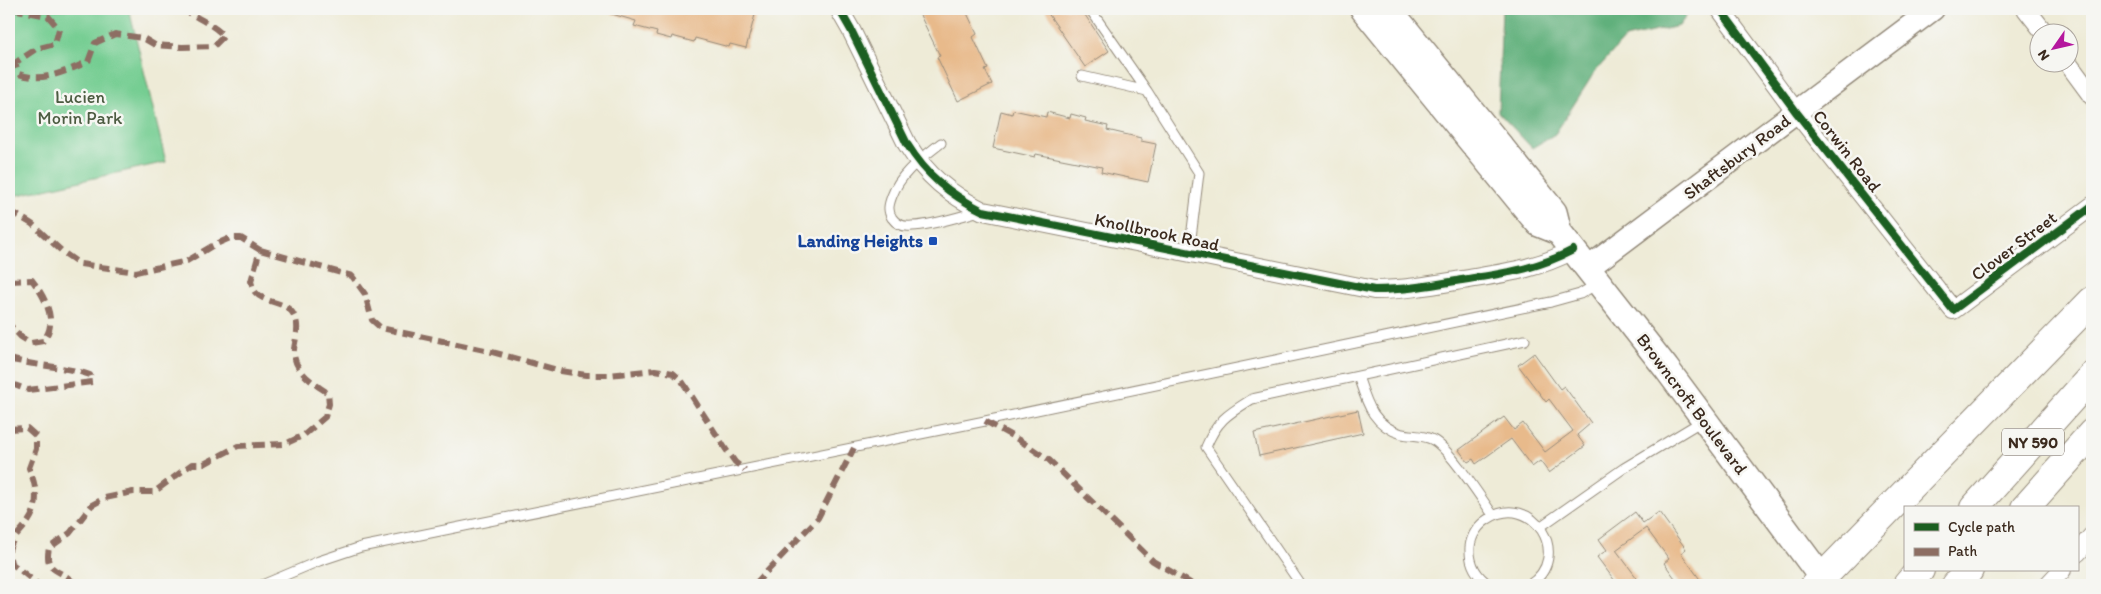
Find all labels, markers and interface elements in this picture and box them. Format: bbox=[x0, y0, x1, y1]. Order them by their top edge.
north arrow bbox=[2028, 22, 2078, 72]
text: N bbox=[2034, 46, 2053, 64]
park label: Lucien Morin Park bbox=[38, 86, 123, 129]
street label: Corwin Road bbox=[1808, 105, 1886, 197]
street label: Shaftsbury Road bbox=[1679, 109, 1795, 204]
street label: Clover Street bbox=[1967, 206, 2061, 285]
street label: Knollbrook Road bbox=[1092, 208, 1222, 256]
place label: Landing Heights bbox=[797, 230, 923, 252]
marker: Landing Heights bbox=[927, 235, 939, 247]
street label: Browncroft Boulevard bbox=[1632, 329, 1752, 479]
road number: NY 590 bbox=[2002, 428, 2064, 456]
legend bbox=[1904, 506, 2078, 572]
text: Cycle path bbox=[1948, 518, 2015, 536]
text: Path bbox=[1948, 542, 1977, 560]

